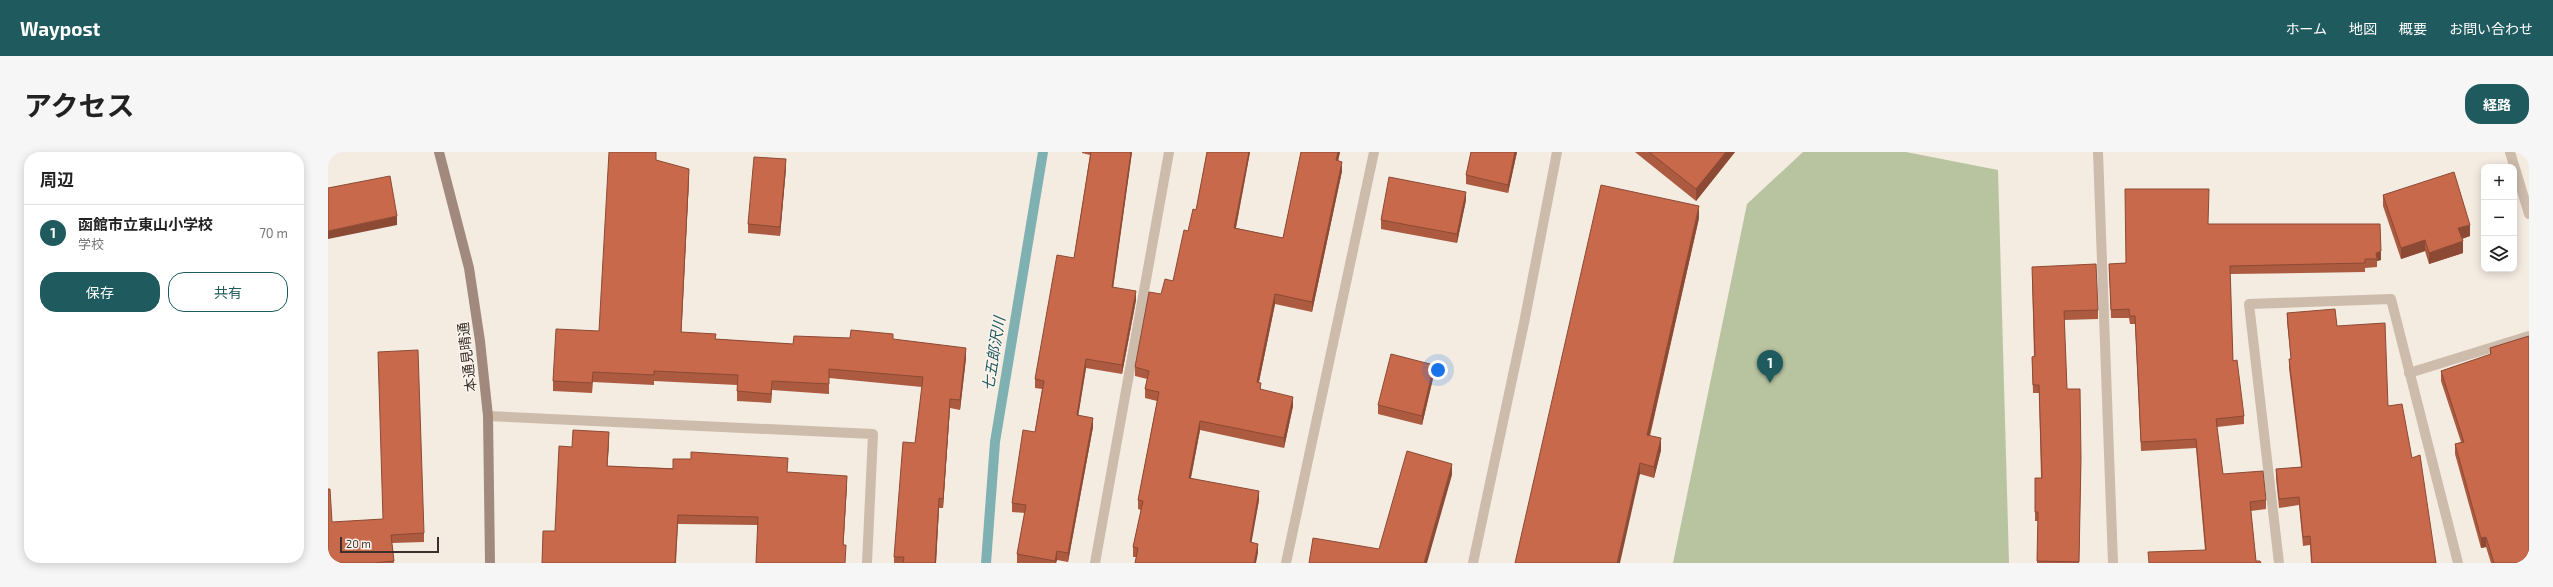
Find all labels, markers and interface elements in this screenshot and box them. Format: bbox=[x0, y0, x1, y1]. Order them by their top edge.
text: Waypost bbox=[20, 17, 100, 40]
text: ホーム bbox=[2285, 20, 2327, 37]
text: 地図 bbox=[2349, 20, 2377, 37]
text: 概要 bbox=[2399, 20, 2427, 37]
text: お問い合わせ bbox=[2449, 20, 2533, 37]
button: 経路 bbox=[2465, 84, 2529, 124]
text: アクセス bbox=[24, 88, 135, 122]
map controls bbox=[2481, 164, 2517, 272]
button: + bbox=[2481, 164, 2517, 200]
text: 周辺 bbox=[40, 169, 74, 189]
button: − bbox=[2481, 200, 2517, 236]
text: 函館市立東山小学校 bbox=[78, 215, 213, 233]
text: 1 bbox=[50, 225, 56, 241]
text: 70 m bbox=[259, 225, 288, 241]
text: 学校 bbox=[78, 236, 104, 252]
button: layers bbox=[2481, 236, 2517, 272]
button: 保存 bbox=[40, 272, 160, 312]
button: 共有 bbox=[168, 272, 288, 312]
water label: 七五郎沢川 bbox=[978, 313, 1008, 392]
street label: 本通見晴通 bbox=[454, 321, 479, 393]
pin: 1 bbox=[1757, 350, 1783, 383]
your location bbox=[1428, 360, 1448, 380]
scale bar bbox=[340, 535, 439, 554]
text: 20 m bbox=[346, 537, 371, 550]

